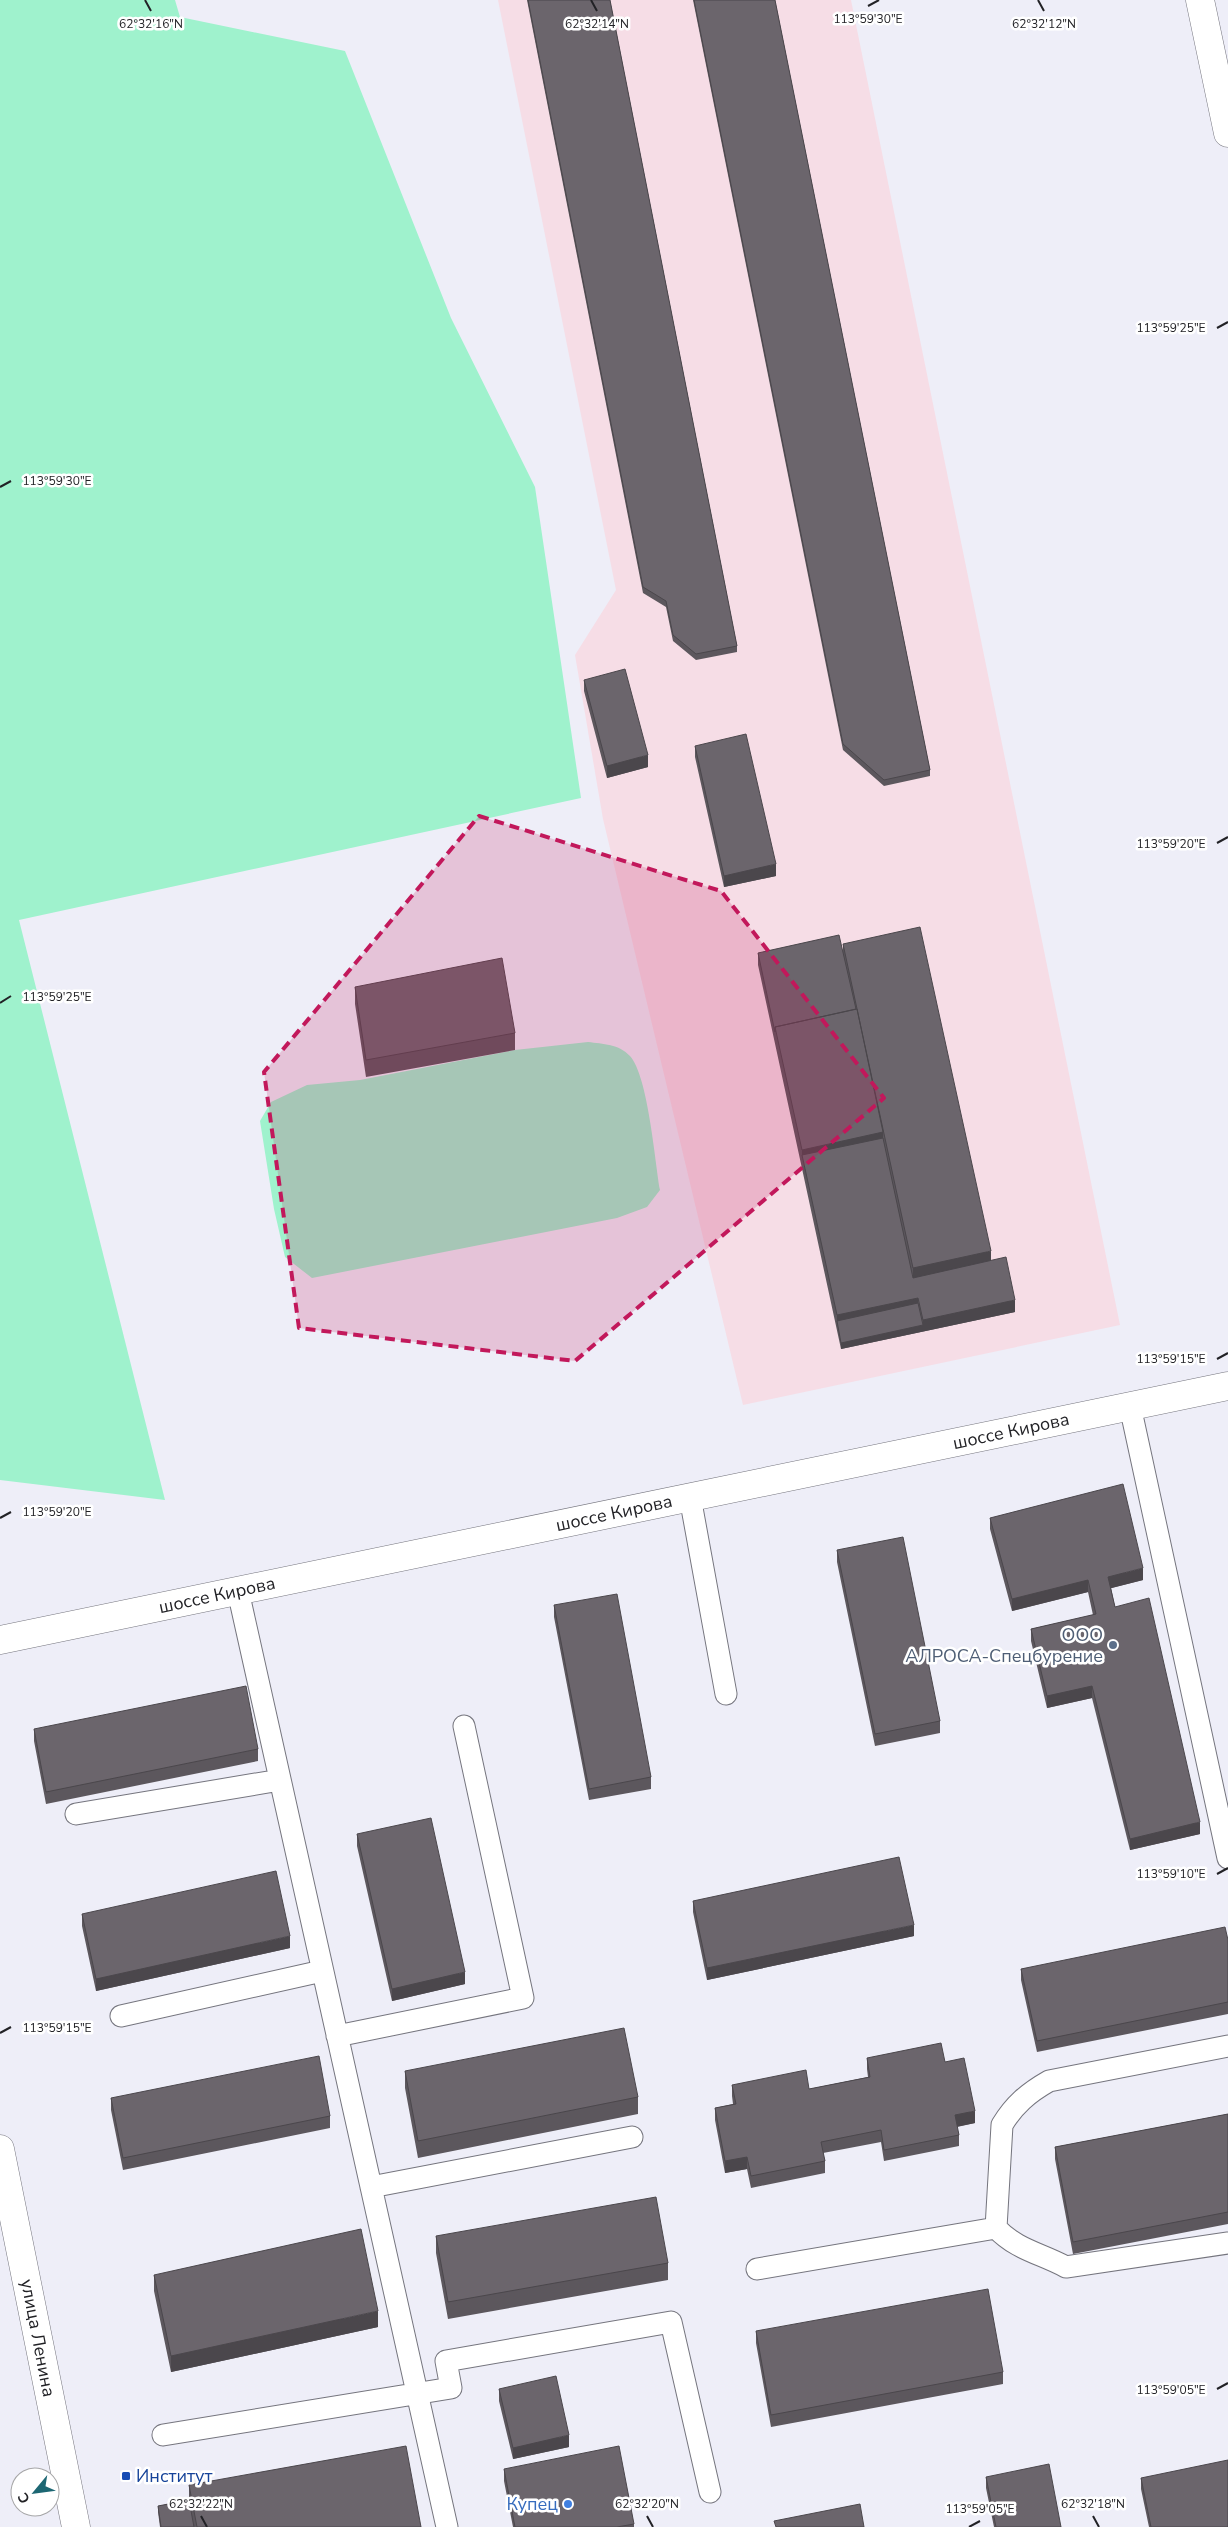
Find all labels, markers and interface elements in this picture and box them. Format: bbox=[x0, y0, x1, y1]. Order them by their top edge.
text: 113°59'30"E bbox=[833, 11, 903, 27]
text: 62°32'16"N bbox=[119, 16, 183, 32]
text: 62°32'14"N bbox=[565, 16, 629, 32]
text: 62°32'12"N bbox=[1012, 16, 1076, 32]
text: 113°59'25"E bbox=[1136, 320, 1206, 336]
text: 113°59'30"E bbox=[22, 473, 92, 489]
text: 113°59'20"E bbox=[1136, 836, 1206, 852]
text: 113°59'25"E bbox=[22, 989, 92, 1005]
text: 113°59'15"E bbox=[1136, 1351, 1206, 1367]
street label: шоссе Кирова bbox=[951, 1407, 1071, 1455]
street label: шоссе Кирова bbox=[554, 1489, 674, 1537]
text: 113°59'20"E bbox=[22, 1504, 92, 1520]
street label: шоссе Кирова bbox=[157, 1571, 277, 1619]
place label: ООО АЛРОСА-Спецбурение bbox=[905, 1623, 1103, 1668]
marker: ООО АЛРОСА-Спецбурение bbox=[1107, 1639, 1119, 1651]
text: 113°59'10"E bbox=[1136, 1866, 1206, 1882]
text: 113°59'15"E bbox=[22, 2020, 92, 2036]
street label: улица Ленина bbox=[15, 2277, 61, 2399]
text: 113°59'05"E bbox=[1136, 2382, 1206, 2398]
place label: Институт bbox=[136, 2464, 212, 2488]
north arrow bbox=[10, 2467, 60, 2517]
marker: Институт bbox=[120, 2470, 132, 2482]
text: С bbox=[13, 2489, 35, 2507]
place label: Купец bbox=[506, 2492, 558, 2516]
text: 62°32'22"N bbox=[169, 2496, 233, 2512]
text: 62°32'20"N bbox=[615, 2496, 679, 2512]
text: 62°32'18"N bbox=[1061, 2496, 1125, 2512]
marker: Купец bbox=[562, 2498, 574, 2510]
text: 113°59'05"E bbox=[945, 2501, 1015, 2517]

